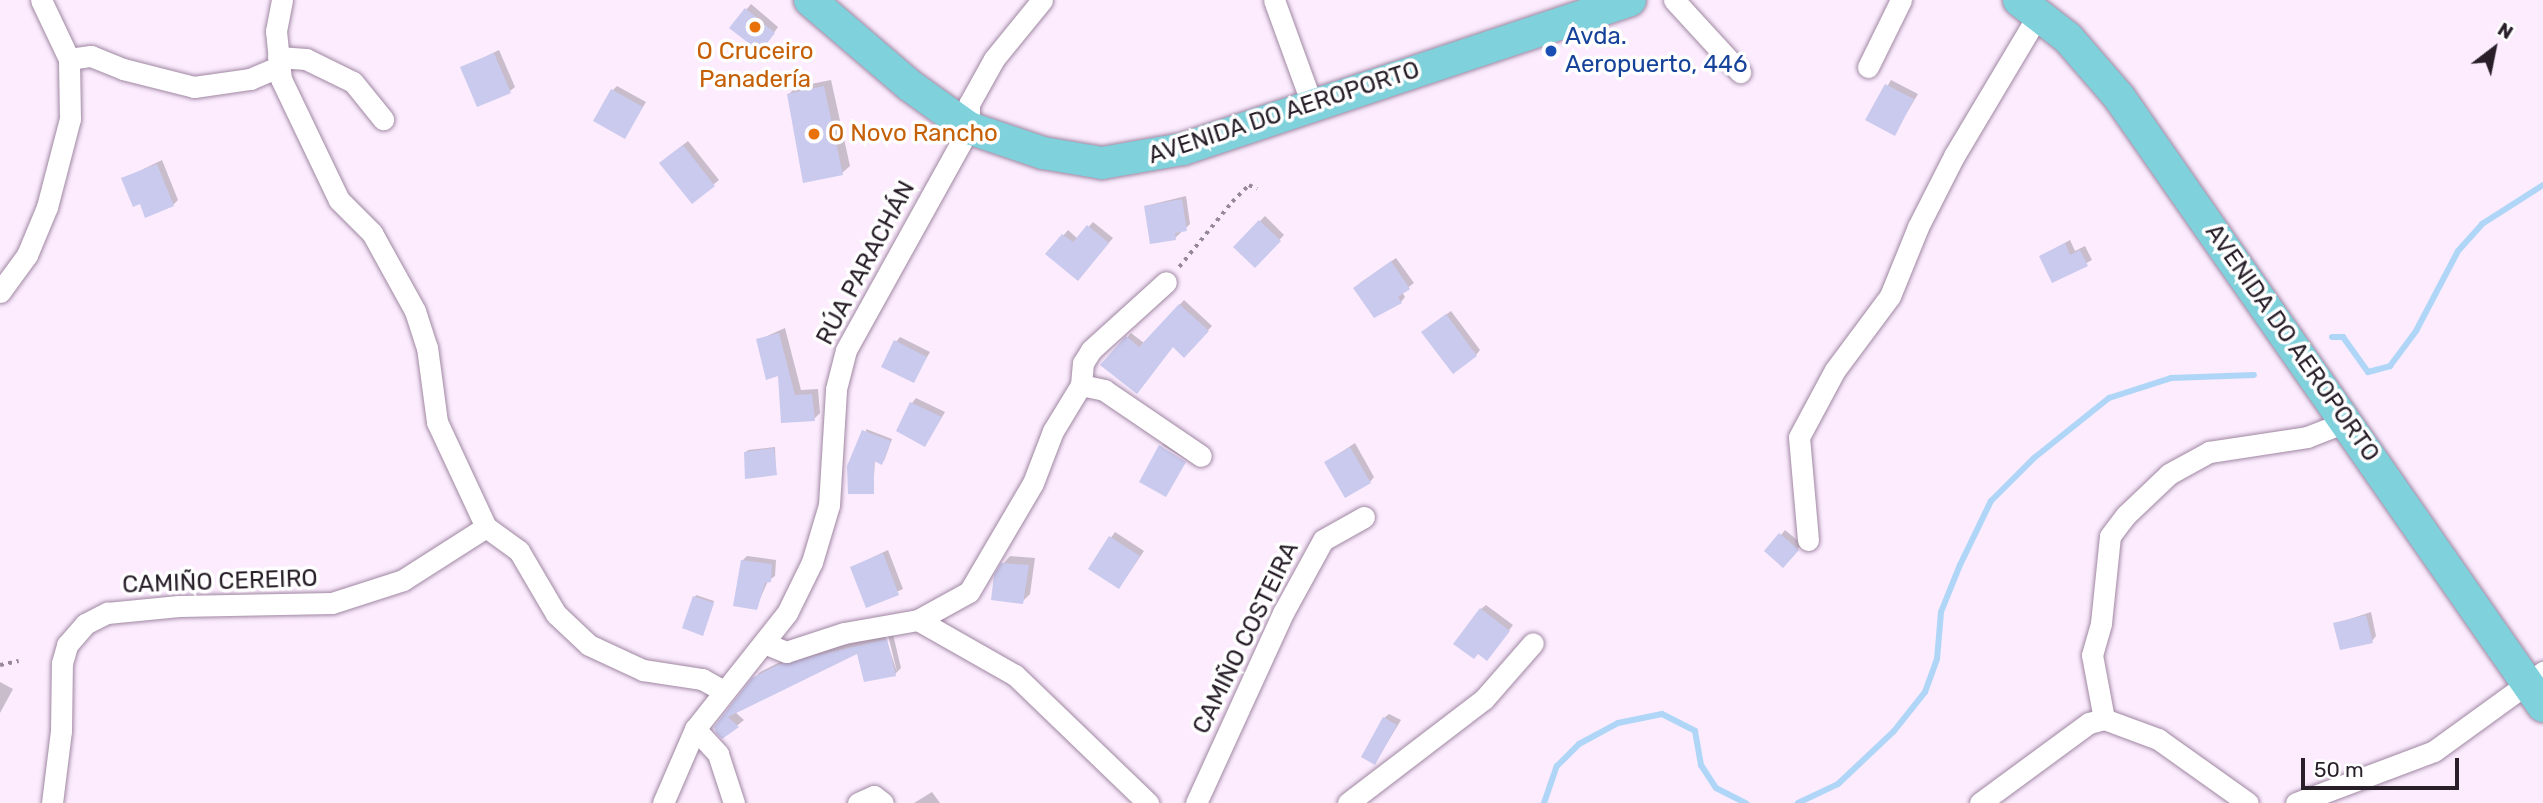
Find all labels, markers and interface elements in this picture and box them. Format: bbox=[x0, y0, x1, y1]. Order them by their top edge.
north arrow bbox=[2459, 14, 2529, 84]
text: N bbox=[2493, 17, 2517, 44]
marker: O Cruceiro Panadería bbox=[747, 19, 763, 35]
place label: Avda. Aeropuerto, 446 bbox=[1565, 23, 1747, 79]
place label: O Cruceiro Panadería bbox=[697, 38, 813, 94]
marker: Avda. Aeropuerto, 446 bbox=[1543, 43, 1559, 59]
street label: AVENIDA DO AEROPORTO bbox=[1144, 55, 1424, 171]
place label: O Novo Rancho bbox=[828, 120, 998, 148]
marker: O Novo Rancho bbox=[806, 126, 822, 142]
street label: RÚA PARACHÁN bbox=[811, 176, 921, 350]
street label: AVENIDA DO AEROPORTO bbox=[2199, 218, 2385, 468]
street label: CAMIÑO COSTEIRA bbox=[1187, 537, 1305, 739]
street label: CAMIÑO CEREIRO bbox=[122, 564, 318, 600]
scale bar bbox=[2305, 744, 2462, 788]
text: 50 m bbox=[2314, 757, 2364, 782]

